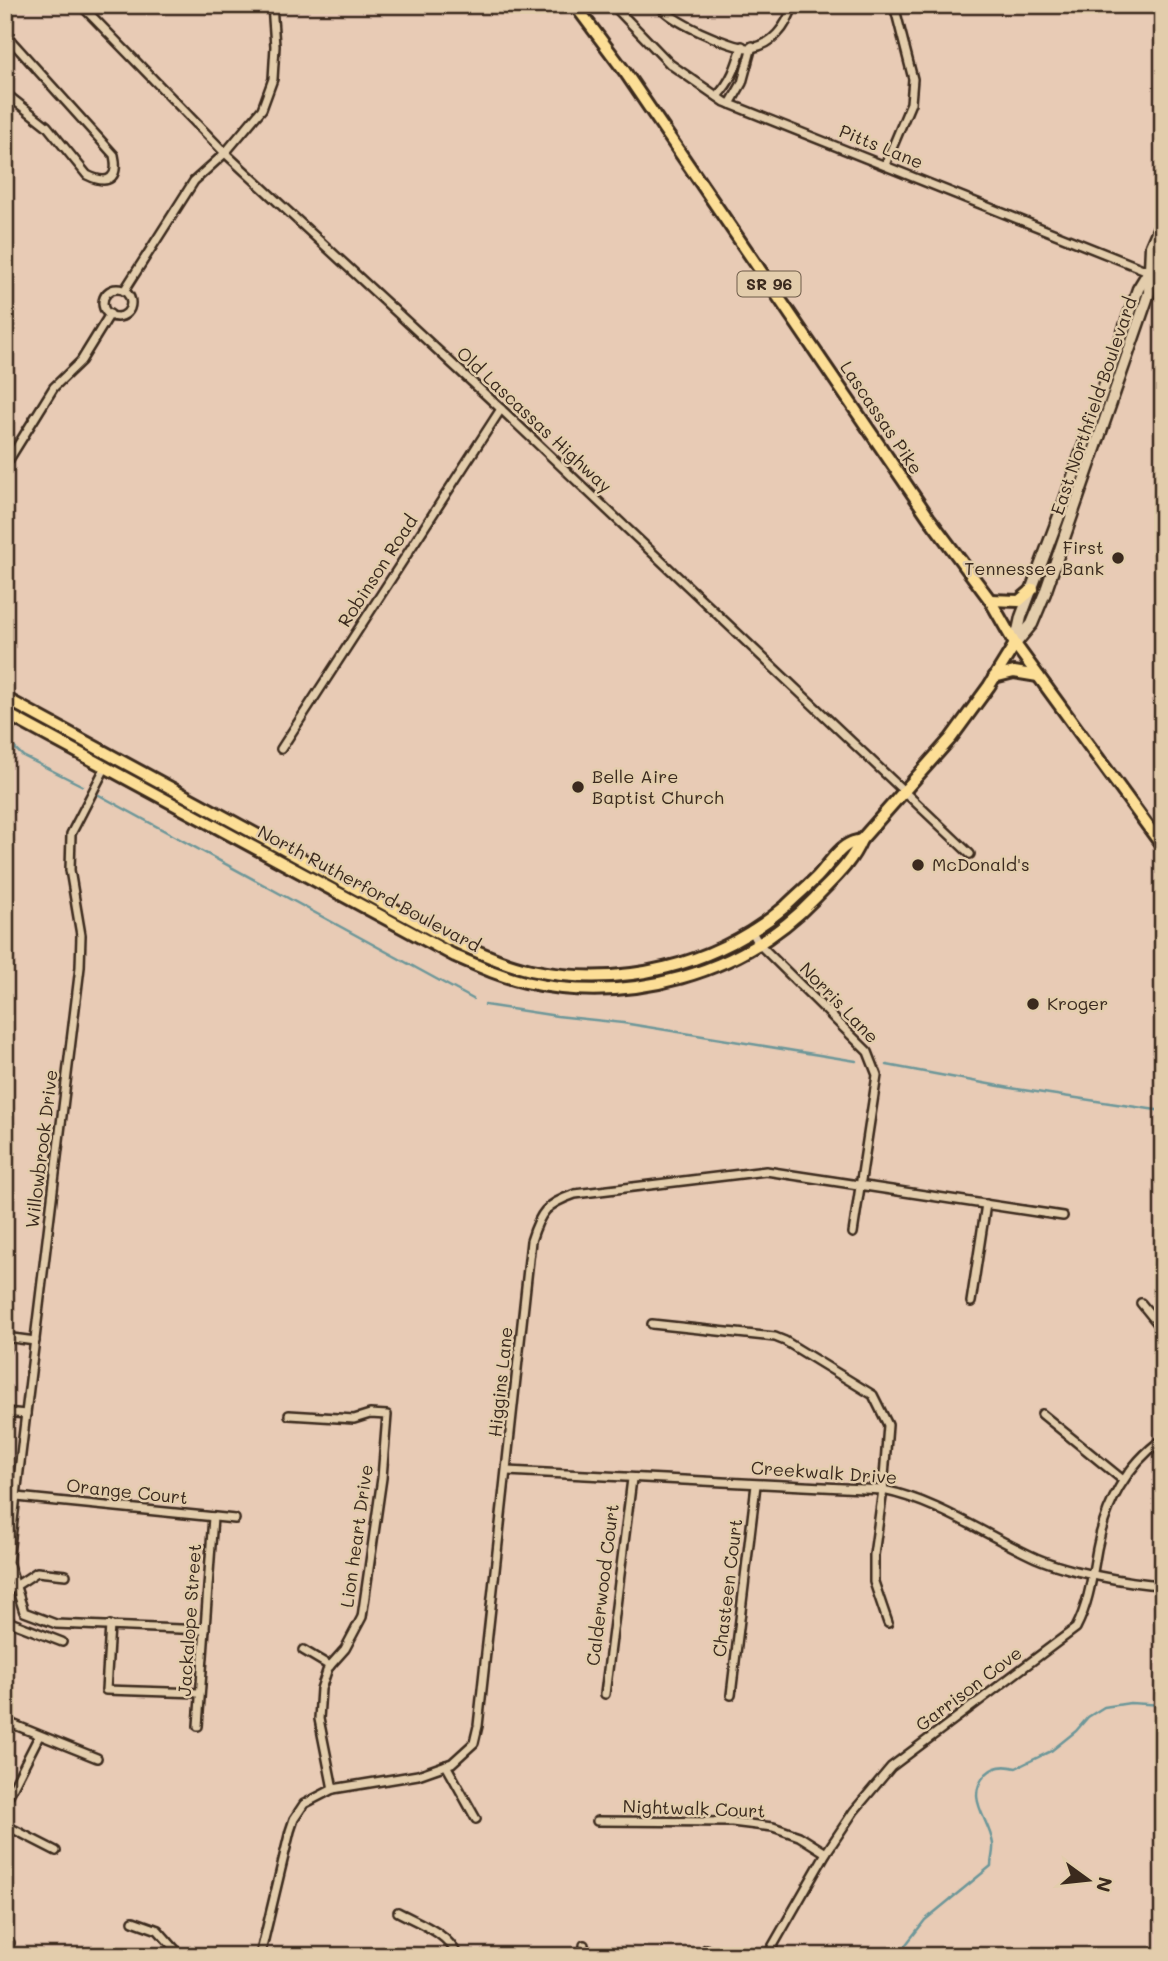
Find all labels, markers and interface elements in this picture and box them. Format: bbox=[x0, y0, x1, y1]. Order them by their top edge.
street label: Pitts Lane bbox=[836, 118, 927, 174]
road number: SR 96 bbox=[738, 272, 800, 296]
street label: East Northfield Boulevard bbox=[1044, 294, 1142, 518]
street label: Old Lascassas Highway bbox=[452, 341, 617, 498]
street label: Lascassas Pike bbox=[835, 356, 929, 479]
street label: Robinson Road bbox=[332, 510, 422, 631]
place label: First Tennessee Bank bbox=[964, 535, 1104, 580]
marker: First Tennessee Bank bbox=[1110, 550, 1126, 566]
place label: Belle Aire Baptist Church bbox=[592, 764, 724, 809]
marker: Belle Aire Baptist Church bbox=[570, 779, 586, 795]
street label: North Rutherford Boulevard bbox=[254, 819, 485, 957]
place label: McDonald's bbox=[932, 852, 1030, 876]
marker: McDonald's bbox=[910, 857, 926, 873]
street label: Norris Lane bbox=[795, 957, 884, 1048]
place label: Kroger bbox=[1047, 991, 1108, 1015]
marker: Kroger bbox=[1025, 996, 1041, 1012]
street label: Willowbrook Drive bbox=[19, 1068, 63, 1230]
street label: Higgins Lane bbox=[482, 1325, 518, 1438]
street label: Creekwalk Drive bbox=[750, 1455, 898, 1489]
street label: Lion heart Drive bbox=[334, 1463, 378, 1609]
street label: Orange Court bbox=[65, 1473, 189, 1509]
street label: Calderwood Court bbox=[580, 1503, 624, 1667]
street label: Chasteen Court bbox=[707, 1517, 747, 1658]
street label: Jackalope Street bbox=[172, 1543, 206, 1697]
street label: Garrison Cove bbox=[910, 1640, 1027, 1736]
street label: Nightwalk Court bbox=[622, 1794, 766, 1822]
north arrow bbox=[1052, 1846, 1122, 1916]
text: N bbox=[1091, 1874, 1119, 1895]

